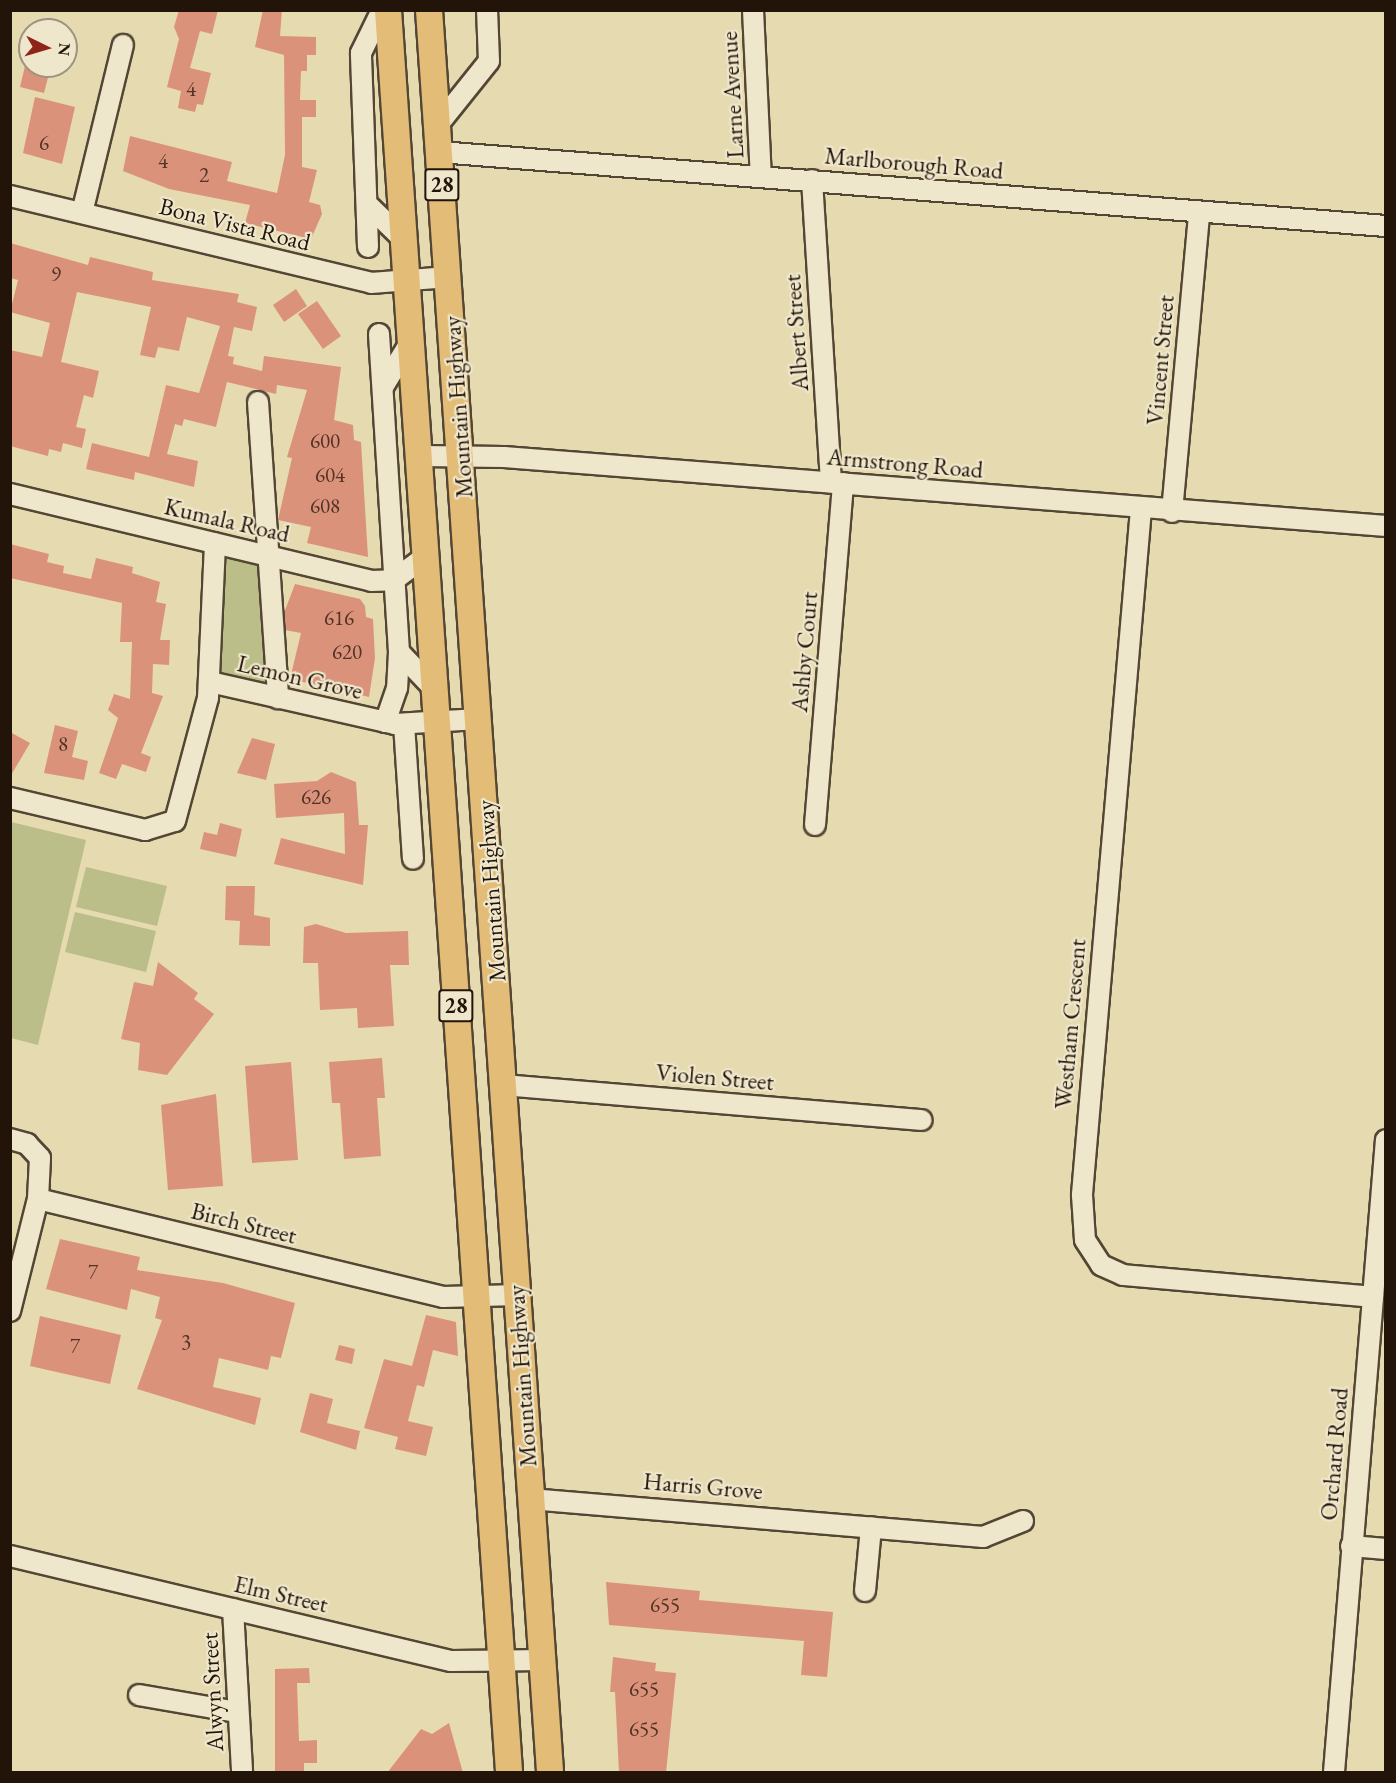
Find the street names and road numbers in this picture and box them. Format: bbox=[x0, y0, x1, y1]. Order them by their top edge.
street label: Larne Avenue bbox=[714, 31, 750, 159]
street label: Marlborough Road bbox=[824, 141, 1004, 185]
road number: 28 bbox=[424, 166, 460, 204]
street label: Bona Vista Road bbox=[157, 191, 313, 257]
street label: Albert Street bbox=[778, 274, 814, 392]
street label: Vincent Street bbox=[1140, 294, 1180, 426]
street label: Mountain Highway bbox=[437, 315, 479, 499]
street label: Armstrong Road bbox=[826, 442, 984, 484]
street label: Kumala Road bbox=[162, 492, 292, 548]
street label: Ashby Court bbox=[784, 591, 824, 713]
street label: Lemon Grove bbox=[235, 649, 365, 705]
street label: Mountain Highway bbox=[470, 799, 512, 983]
street label: Westham Crescent bbox=[1048, 938, 1092, 1110]
road number: 28 bbox=[438, 987, 474, 1025]
street label: Violen Street bbox=[655, 1057, 775, 1097]
street label: Birch Street bbox=[188, 1196, 300, 1250]
street label: Mountain Highway bbox=[501, 1284, 543, 1468]
street label: Orchard Road bbox=[1314, 1386, 1354, 1522]
street label: Harris Grove bbox=[642, 1466, 764, 1506]
street label: Elm Street bbox=[231, 1569, 331, 1619]
street label: Alwyn Street bbox=[194, 1632, 230, 1752]

